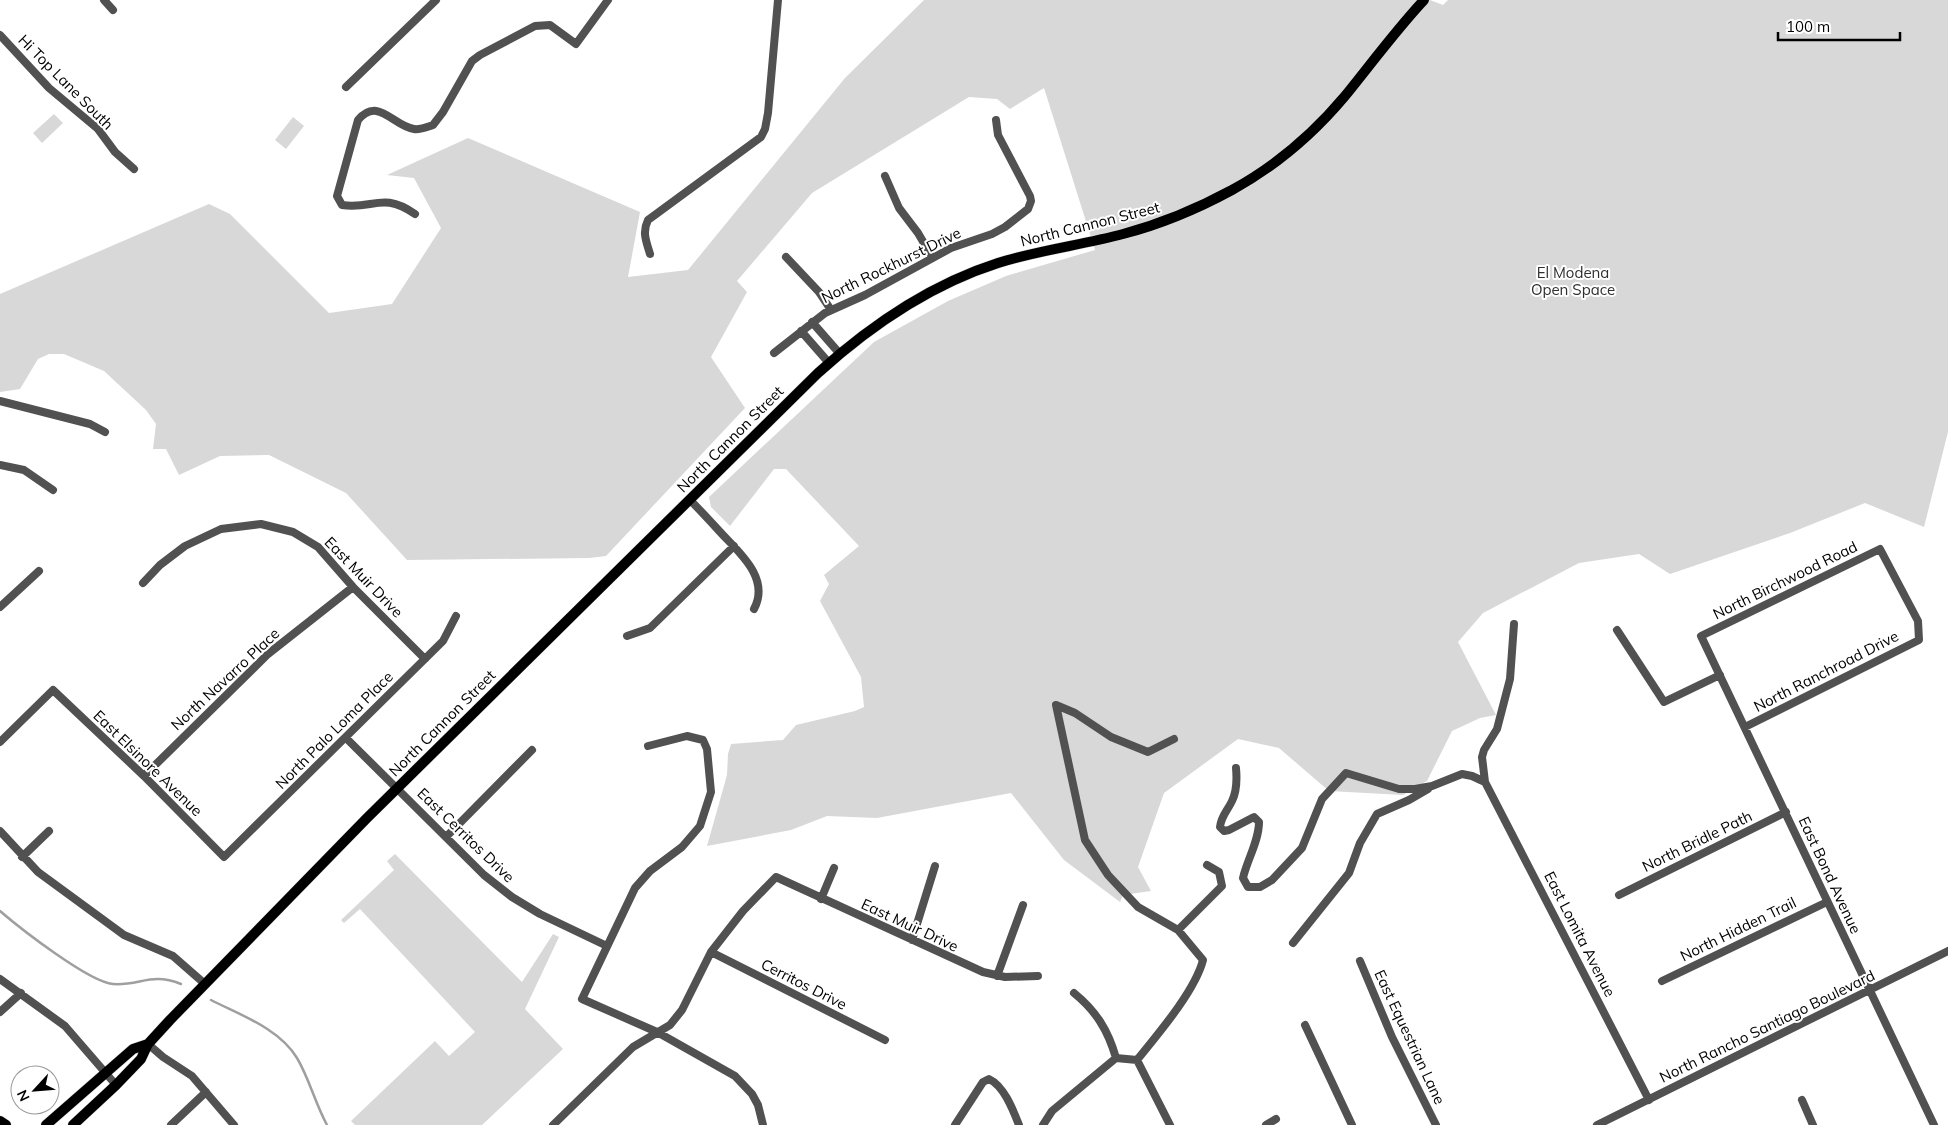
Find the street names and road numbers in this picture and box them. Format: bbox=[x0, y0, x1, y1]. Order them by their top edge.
street label: Hi Top Lane South bbox=[14, 30, 118, 134]
street label: North Cannon Street bbox=[1018, 197, 1162, 251]
street label: North Rockhurst Drive bbox=[818, 223, 964, 307]
street label: North Cannon Street bbox=[673, 382, 787, 496]
street label: East Muir Drive bbox=[321, 533, 407, 621]
street label: North Birchwood Road bbox=[1710, 537, 1860, 623]
street label: North Navarro Place bbox=[167, 624, 283, 734]
street label: North Ranchroad Drive bbox=[1750, 626, 1902, 716]
street label: North Cannon Street bbox=[385, 666, 499, 780]
street label: North Palo Loma Place bbox=[271, 667, 397, 793]
street label: East Elsinore Avenue bbox=[89, 706, 207, 820]
street label: East Cerritos Drive bbox=[413, 784, 519, 886]
street label: North Bridle Path bbox=[1639, 806, 1755, 876]
street label: East Bond Avenue bbox=[1795, 813, 1865, 937]
street label: East Lomita Avenue bbox=[1540, 868, 1620, 1000]
street label: North Hidden Trail bbox=[1677, 893, 1799, 965]
street label: East Muir Drive bbox=[858, 894, 962, 956]
street label: Cerritos Drive bbox=[758, 954, 850, 1014]
street label: North Rancho Santiago Boulevard bbox=[1656, 965, 1878, 1087]
street label: East Equestrian Lane bbox=[1370, 967, 1450, 1107]

